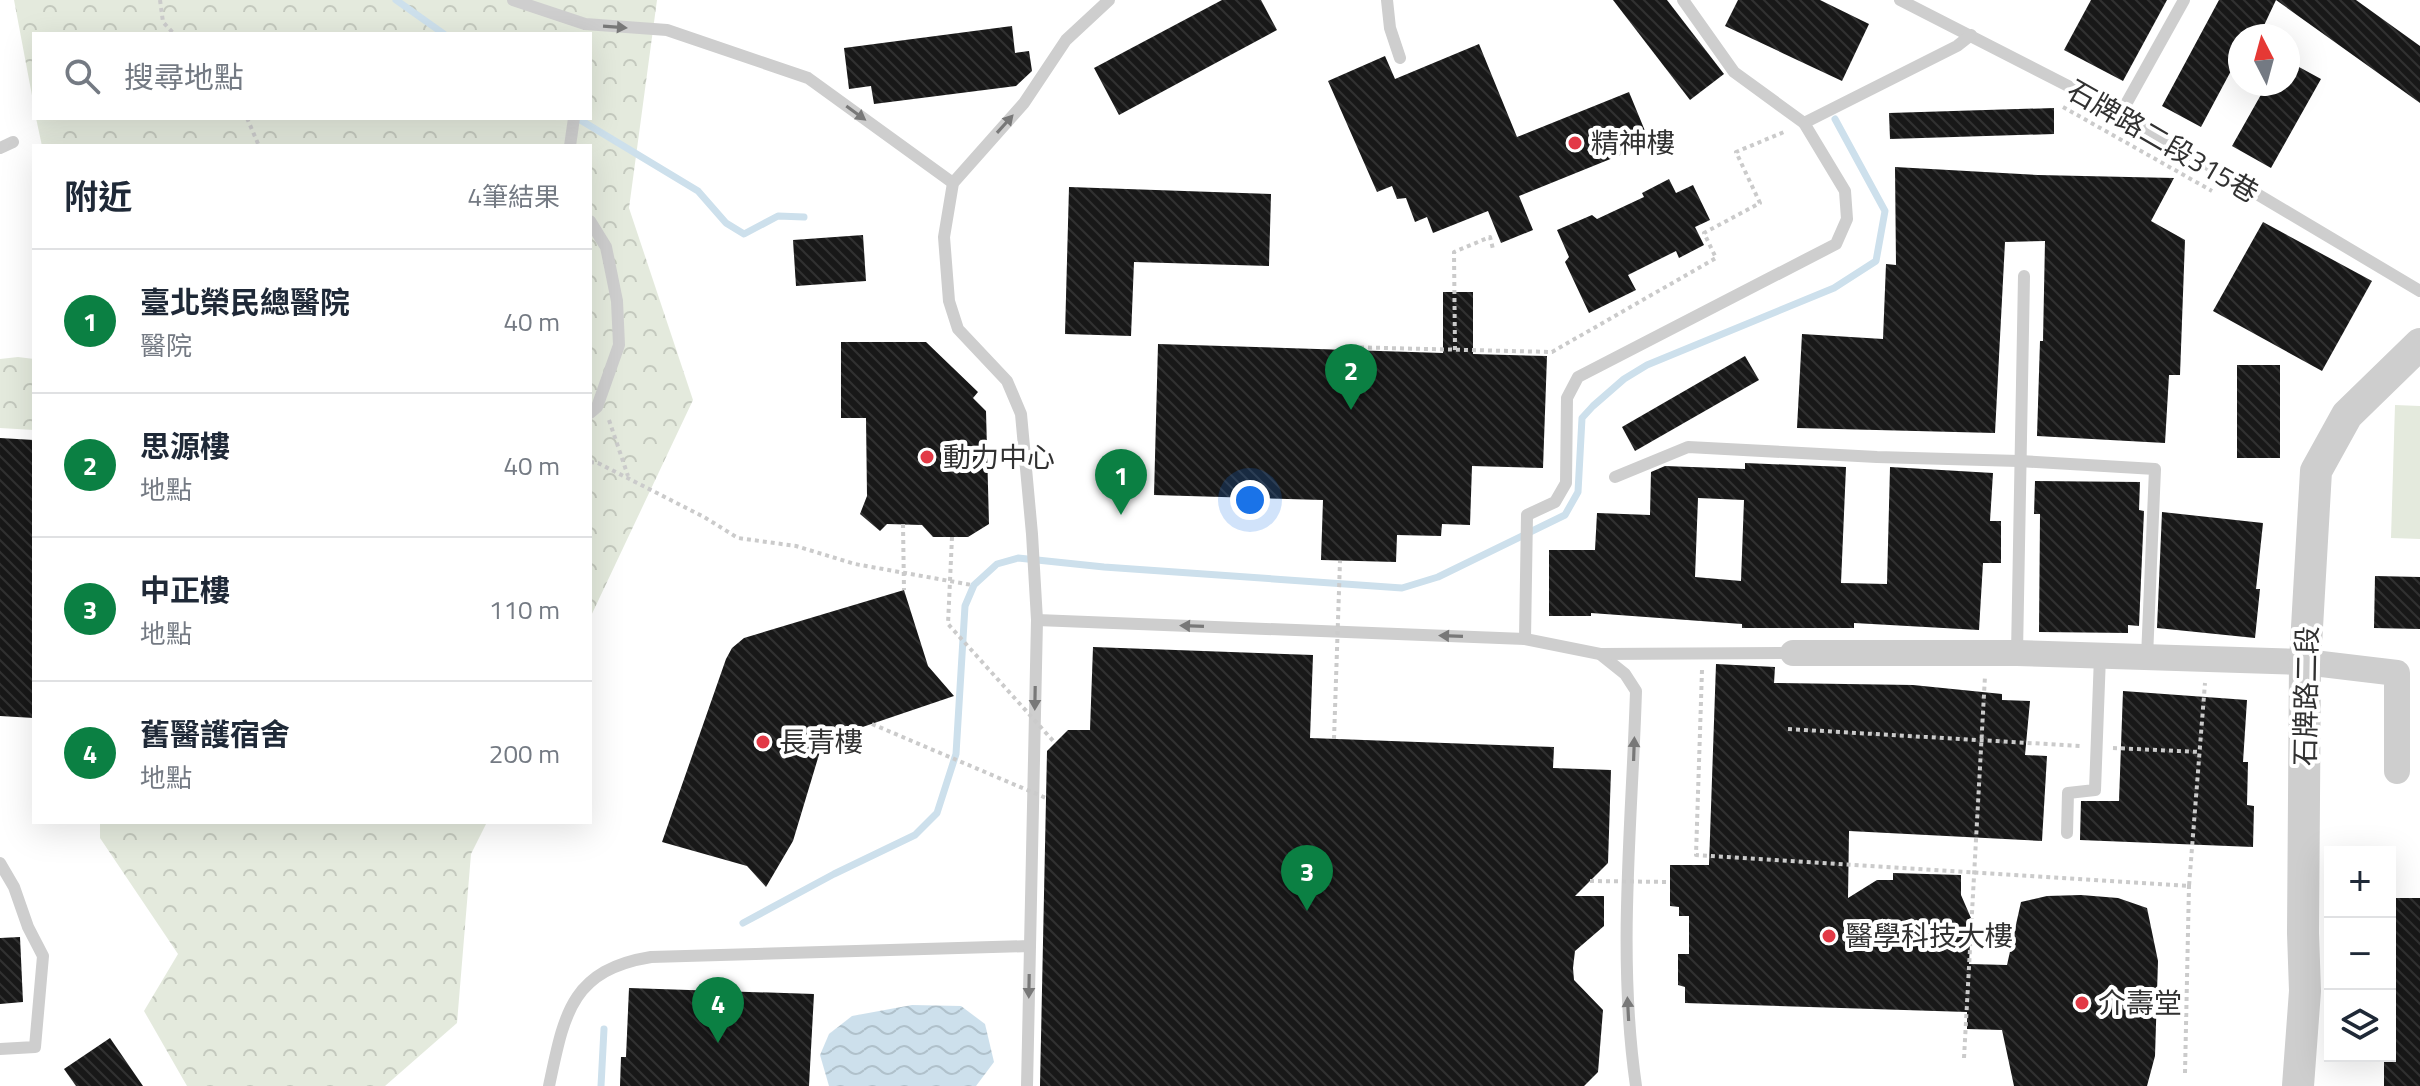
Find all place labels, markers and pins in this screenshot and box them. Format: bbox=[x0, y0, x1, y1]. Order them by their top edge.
place label: 精神樓 bbox=[1591, 121, 1675, 164]
marker: 精神樓 bbox=[1566, 134, 1584, 152]
pin: 2 bbox=[1325, 344, 1377, 410]
place label: 動力中心 bbox=[943, 435, 1055, 478]
marker: 動力中心 bbox=[918, 448, 936, 466]
pin: 1 bbox=[1095, 449, 1147, 515]
place label: 長青樓 bbox=[779, 720, 863, 763]
marker: 長青樓 bbox=[754, 733, 772, 751]
pin: 3 bbox=[1281, 845, 1333, 911]
place label: 醫學科技大樓 bbox=[1845, 914, 2013, 957]
marker: 醫學科技大樓 bbox=[1820, 927, 1838, 945]
pin: 4 bbox=[692, 977, 744, 1043]
place label: 介壽堂 bbox=[2098, 981, 2182, 1024]
marker: 介壽堂 bbox=[2073, 994, 2091, 1012]

